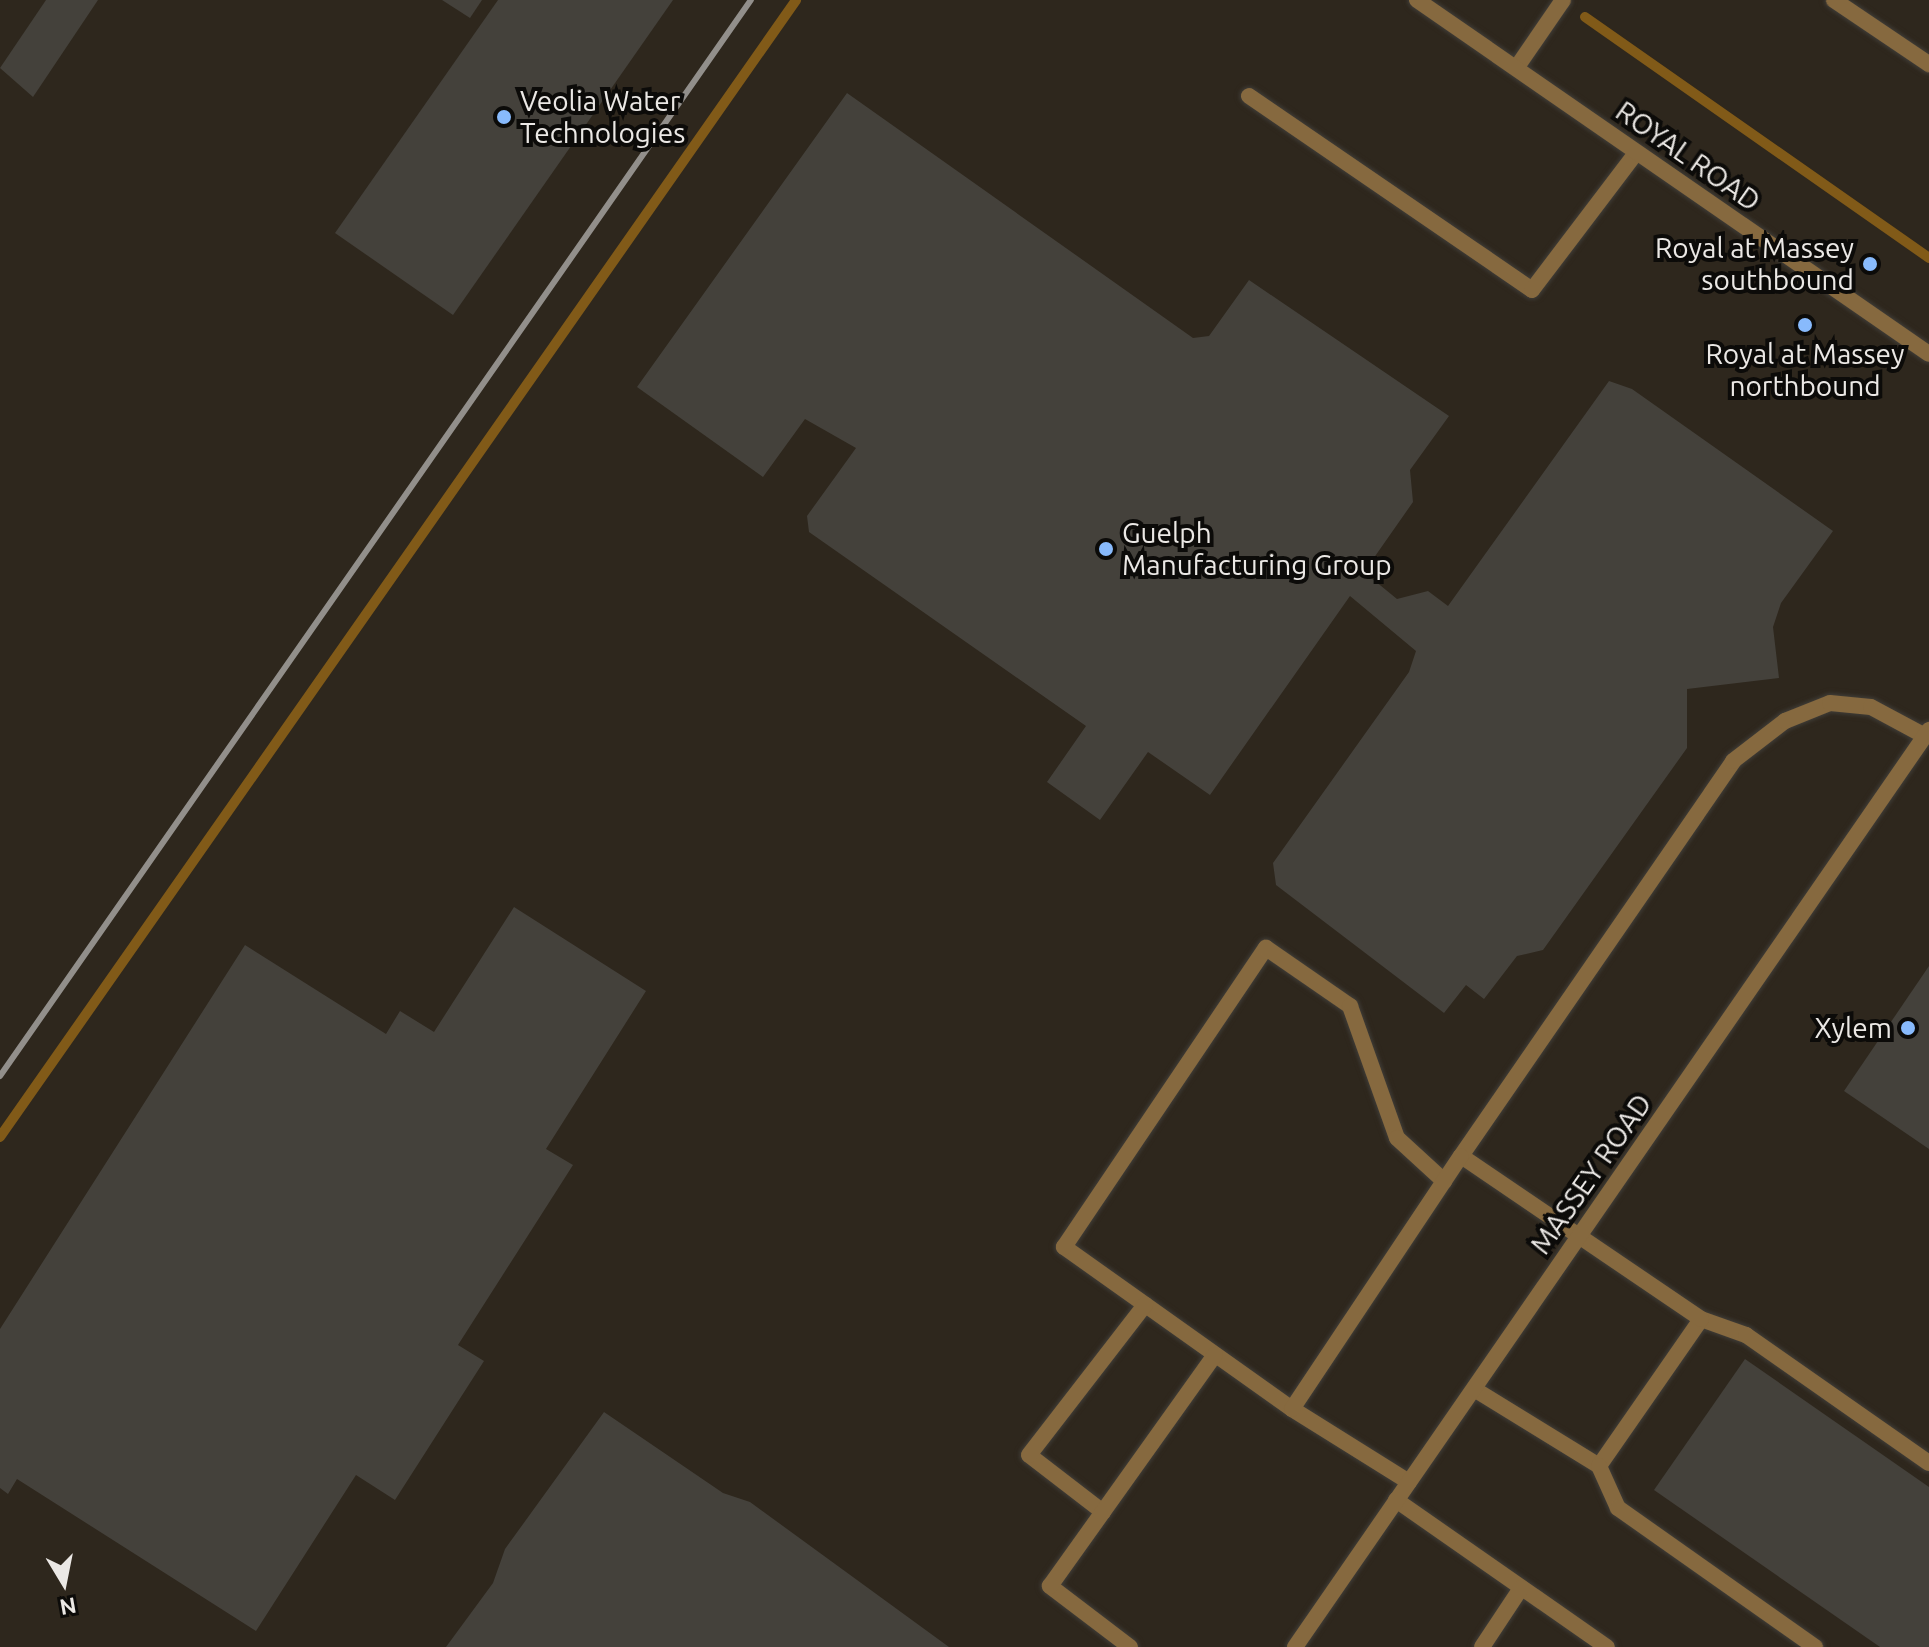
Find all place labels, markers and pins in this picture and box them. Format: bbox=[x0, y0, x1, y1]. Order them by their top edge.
place label: Veolia Water Technologies bbox=[520, 84, 685, 150]
marker: Veolia Water Technologies bbox=[495, 108, 513, 126]
place label: Royal at Massey southbound bbox=[1655, 231, 1854, 297]
marker: Royal at Massey southbound bbox=[1861, 255, 1879, 273]
marker: Royal at Massey northbound bbox=[1796, 316, 1814, 334]
place label: Royal at Massey northbound bbox=[1705, 337, 1905, 403]
place label: Guelph Manufacturing Group bbox=[1122, 516, 1392, 582]
marker: Guelph Manufacturing Group bbox=[1097, 540, 1115, 558]
place label: Xylem bbox=[1814, 1011, 1892, 1045]
marker: Xylem bbox=[1899, 1019, 1917, 1037]

